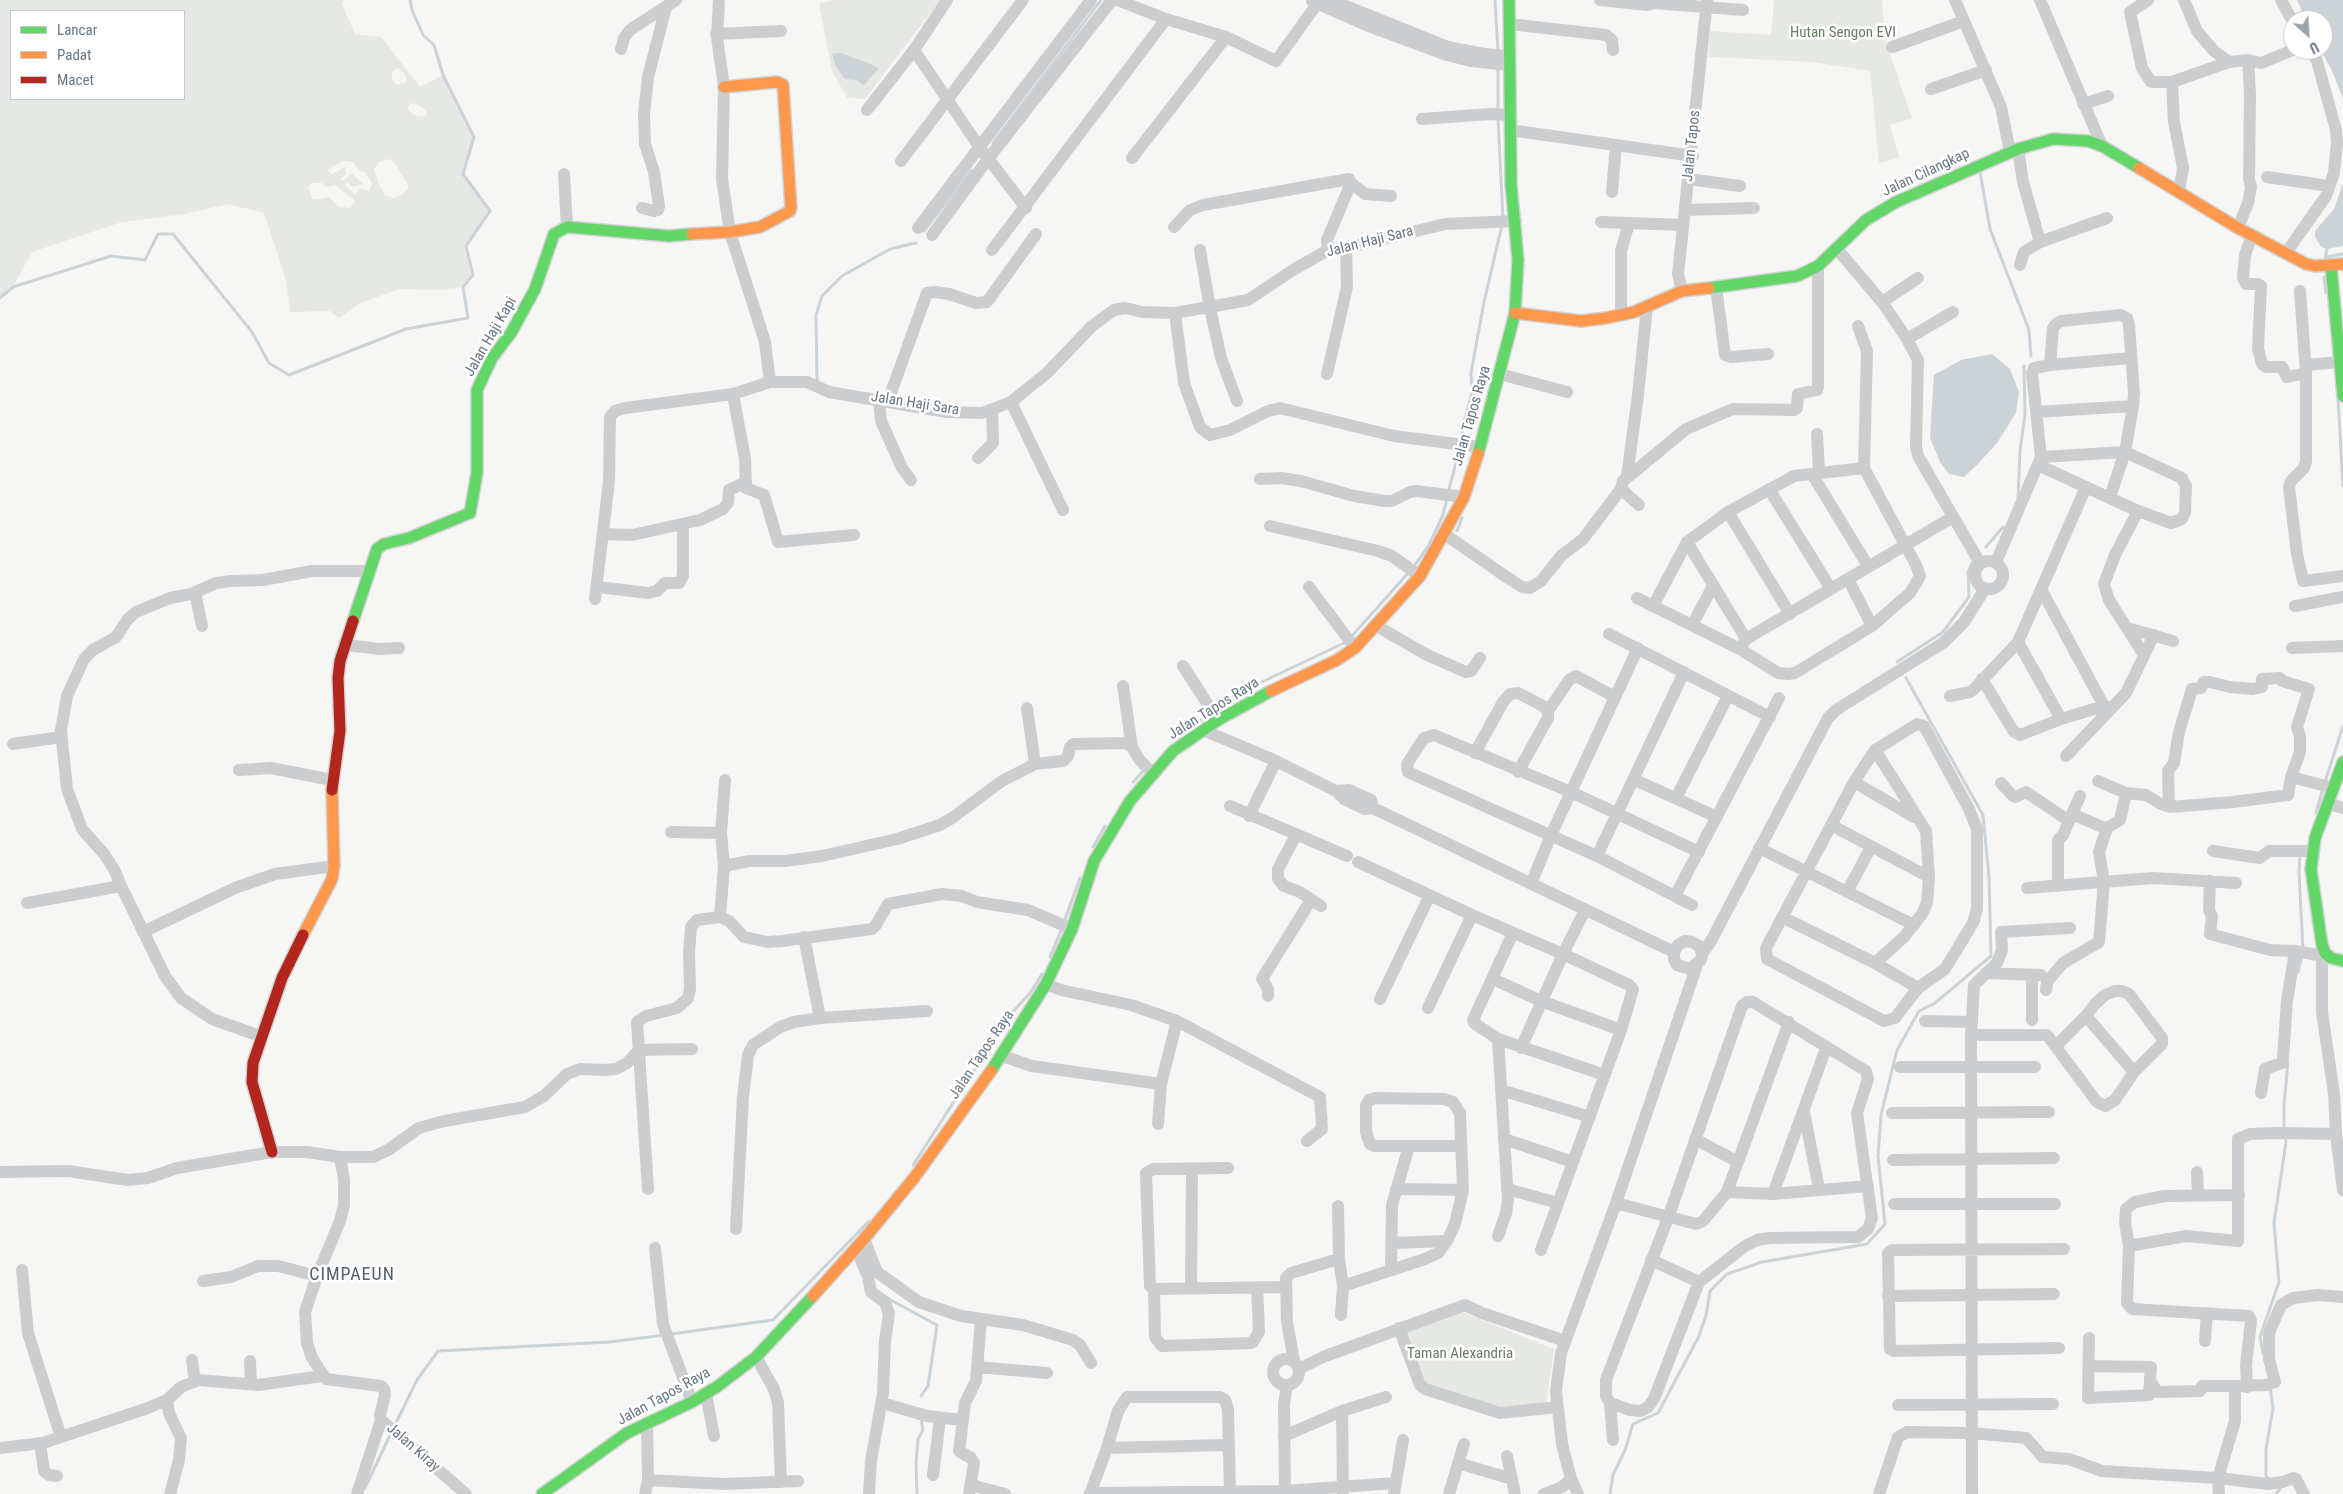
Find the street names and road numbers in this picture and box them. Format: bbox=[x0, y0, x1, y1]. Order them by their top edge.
street label: Jalan Tapos bbox=[1679, 109, 1705, 183]
street label: Jalan Cilangkap bbox=[1879, 145, 1973, 201]
street label: Jalan Haji Sara bbox=[1325, 223, 1415, 261]
street label: Jalan Haji Kapi bbox=[461, 294, 521, 380]
street label: Jalan Tapos Raya bbox=[1449, 364, 1495, 468]
street label: Jalan Haji Sara bbox=[870, 388, 960, 420]
street label: Jalan Tapos Raya bbox=[1165, 674, 1263, 744]
street label: Jalan Tapos Raya bbox=[946, 1007, 1018, 1103]
street label: Jalan Tapos Raya bbox=[614, 1364, 714, 1430]
street label: Jalan Kiray bbox=[383, 1420, 443, 1476]

